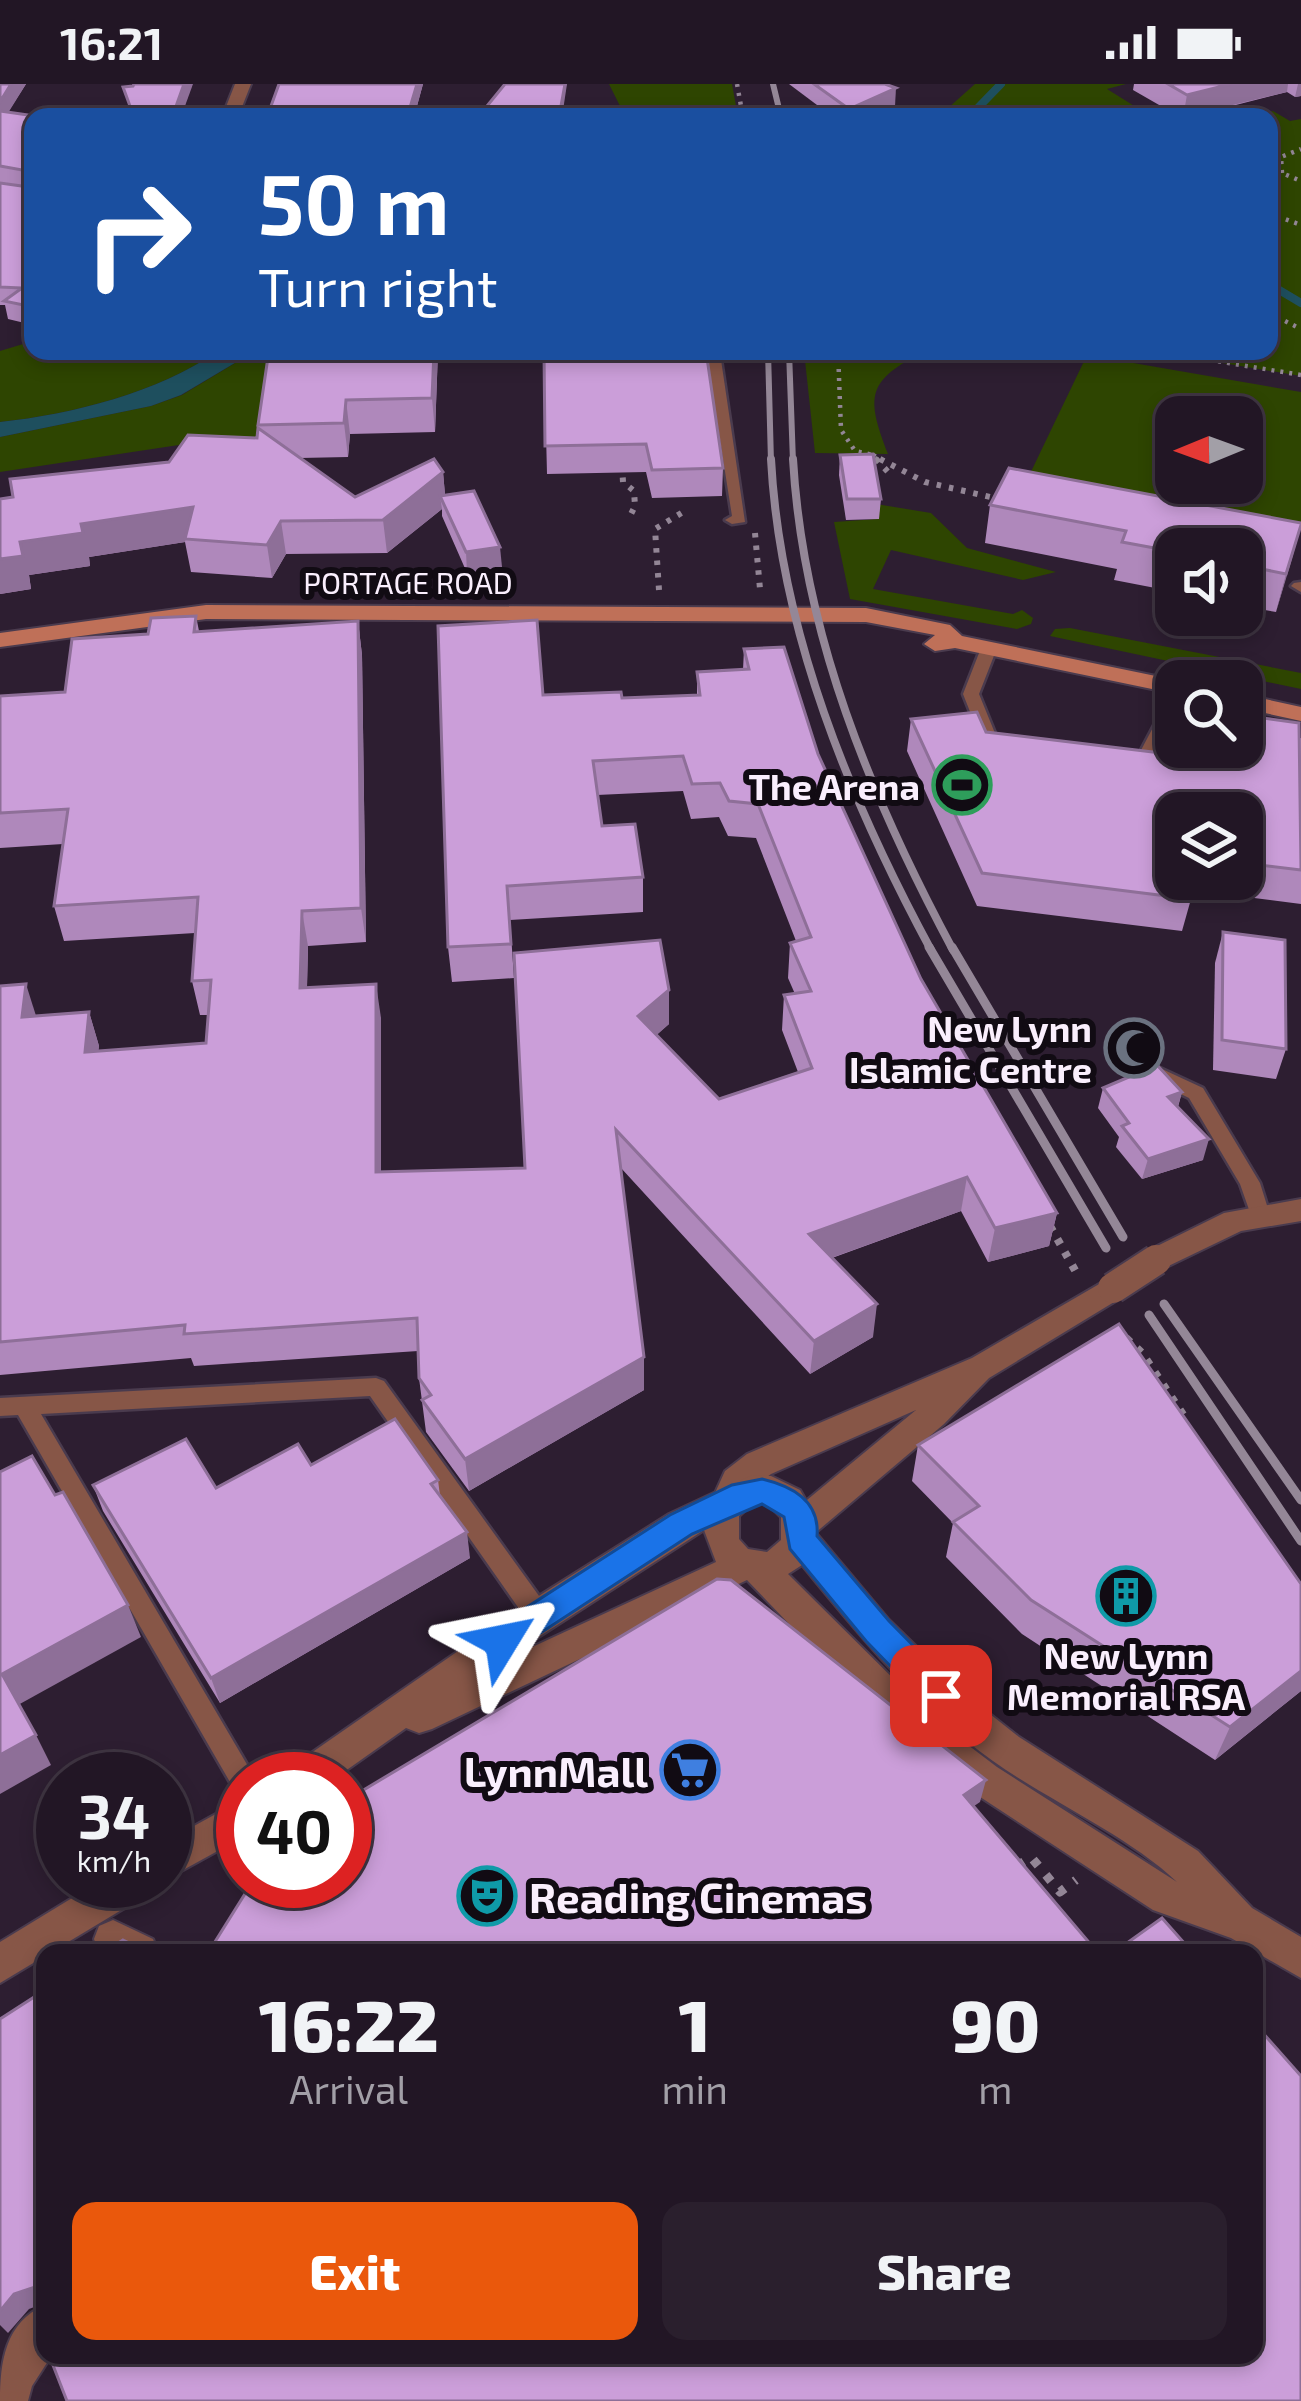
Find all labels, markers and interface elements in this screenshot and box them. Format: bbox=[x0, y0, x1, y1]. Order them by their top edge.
text: 16:21 bbox=[60, 15, 163, 69]
text: 50 m bbox=[258, 151, 450, 252]
icon: right bbox=[60, 156, 216, 312]
text: Turn right bbox=[258, 253, 498, 318]
north arrow bbox=[1155, 396, 1263, 504]
map controls bbox=[1155, 396, 1263, 900]
button: sound bbox=[1155, 528, 1263, 636]
street label: PORTAGE ROAD bbox=[303, 564, 513, 600]
button: search bbox=[1155, 660, 1263, 768]
sports icon: The Arena bbox=[931, 754, 993, 816]
place label: The Arena bbox=[748, 764, 920, 807]
button: layers bbox=[1155, 792, 1263, 900]
place label: New Lynn Islamic Centre bbox=[849, 1006, 1092, 1090]
mosque icon: New Lynn Islamic Centre bbox=[1103, 1017, 1165, 1079]
building icon: New Lynn Memorial RSA bbox=[1095, 1565, 1157, 1627]
position arrow bbox=[439, 1578, 565, 1704]
place label: New Lynn Memorial RSA bbox=[1007, 1633, 1246, 1717]
pin bbox=[890, 1645, 992, 1747]
icon: arrive bbox=[908, 1663, 974, 1729]
supermarket icon: LynnMall bbox=[659, 1739, 721, 1801]
place label: LynnMall bbox=[464, 1745, 648, 1796]
speed limit sign: 40 bbox=[216, 1752, 372, 1908]
text: 34 bbox=[78, 1779, 150, 1851]
text: km/h bbox=[77, 1842, 151, 1878]
theatre icon: Reading Cinemas bbox=[456, 1865, 518, 1927]
place label: Reading Cinemas bbox=[529, 1871, 867, 1921]
text: 16:22 bbox=[259, 1980, 439, 2066]
text: 1 bbox=[678, 1980, 711, 2066]
text: 90 bbox=[951, 1980, 1040, 2066]
text: Arrival bbox=[289, 2065, 408, 2112]
text: min bbox=[661, 2065, 728, 2112]
text: m bbox=[978, 2065, 1013, 2112]
button: Exit bbox=[72, 2202, 638, 2340]
button: Share bbox=[662, 2202, 1227, 2340]

